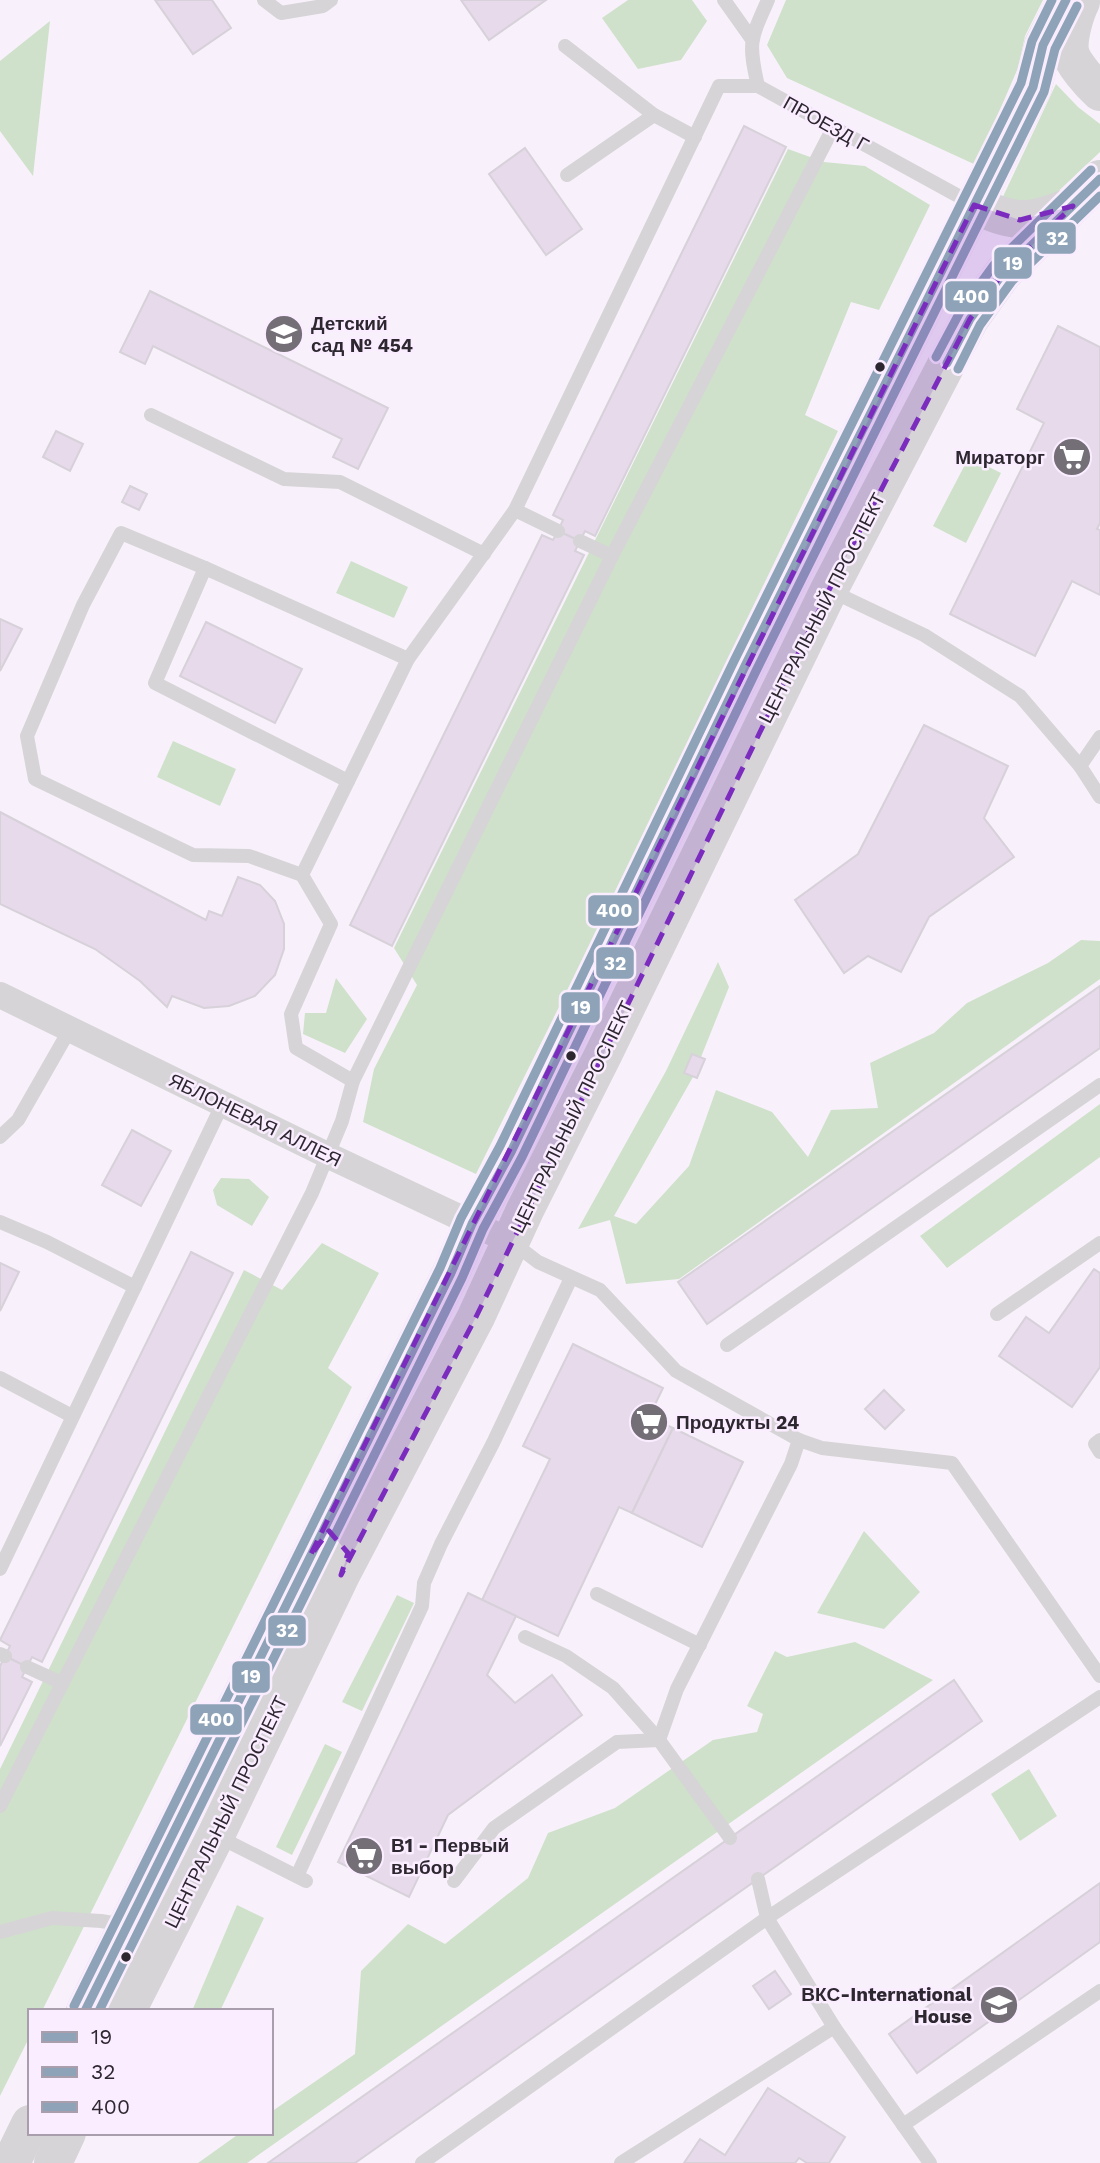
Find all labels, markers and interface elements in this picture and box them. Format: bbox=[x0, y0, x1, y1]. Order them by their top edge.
street label: ПРОЕЗД Г bbox=[779, 91, 873, 157]
line badge: 32 bbox=[1036, 221, 1077, 255]
text: 32 bbox=[1046, 227, 1068, 250]
line badge: 19 bbox=[993, 246, 1033, 280]
text: 19 bbox=[1003, 252, 1023, 275]
line badge: 400 bbox=[944, 280, 998, 313]
text: 400 bbox=[953, 285, 989, 308]
place label: Детский сад № 454 bbox=[311, 312, 413, 357]
school or university icon: Детский сад № 454 bbox=[263, 313, 305, 355]
unlabelled marker bbox=[873, 360, 887, 374]
supermarket icon: Мираторг bbox=[1051, 436, 1093, 478]
place label: Мираторг bbox=[955, 446, 1045, 469]
street label: ЦЕНТРАЛЬНЫЙ ПРОСПЕКТ bbox=[754, 489, 890, 727]
line badge: 400 bbox=[587, 894, 640, 927]
text: 400 bbox=[596, 899, 632, 922]
line badge: 32 bbox=[595, 946, 635, 980]
text: 32 bbox=[604, 952, 626, 975]
line badge: 19 bbox=[560, 991, 601, 1024]
text: 19 bbox=[571, 996, 591, 1019]
street label: ЦЕНТРАЛЬНЫЙ ПРОСПЕКТ bbox=[506, 997, 639, 1237]
unlabelled marker bbox=[564, 1049, 578, 1063]
street label: ЯБЛОНЕВАЯ АЛЛЕЯ bbox=[165, 1068, 345, 1172]
supermarket icon: Продукты 24 bbox=[628, 1401, 670, 1443]
place label: Продукты 24 bbox=[676, 1411, 799, 1434]
line badge: 32 bbox=[267, 1614, 307, 1647]
text: 32 bbox=[276, 1619, 298, 1642]
line badge: 19 bbox=[231, 1660, 271, 1694]
text: 19 bbox=[241, 1665, 261, 1688]
street label: ЦЕНТРАЛЬНЫЙ ПРОСПЕКТ bbox=[160, 1692, 293, 1932]
line badge: 400 bbox=[189, 1703, 243, 1736]
text: 400 bbox=[198, 1708, 234, 1731]
place label: В1 - Первый выбор bbox=[391, 1834, 509, 1879]
supermarket icon: В1 - Первый выбор bbox=[343, 1835, 385, 1877]
unlabelled marker bbox=[119, 1950, 133, 1964]
place label: ВКС-International House bbox=[801, 1983, 973, 2028]
school or university icon: ВКС-International House bbox=[978, 1984, 1020, 2026]
legend bbox=[28, 2009, 273, 2135]
text: 19 bbox=[91, 2024, 112, 2049]
text: 32 bbox=[91, 2059, 116, 2084]
text: 400 bbox=[91, 2094, 130, 2119]

